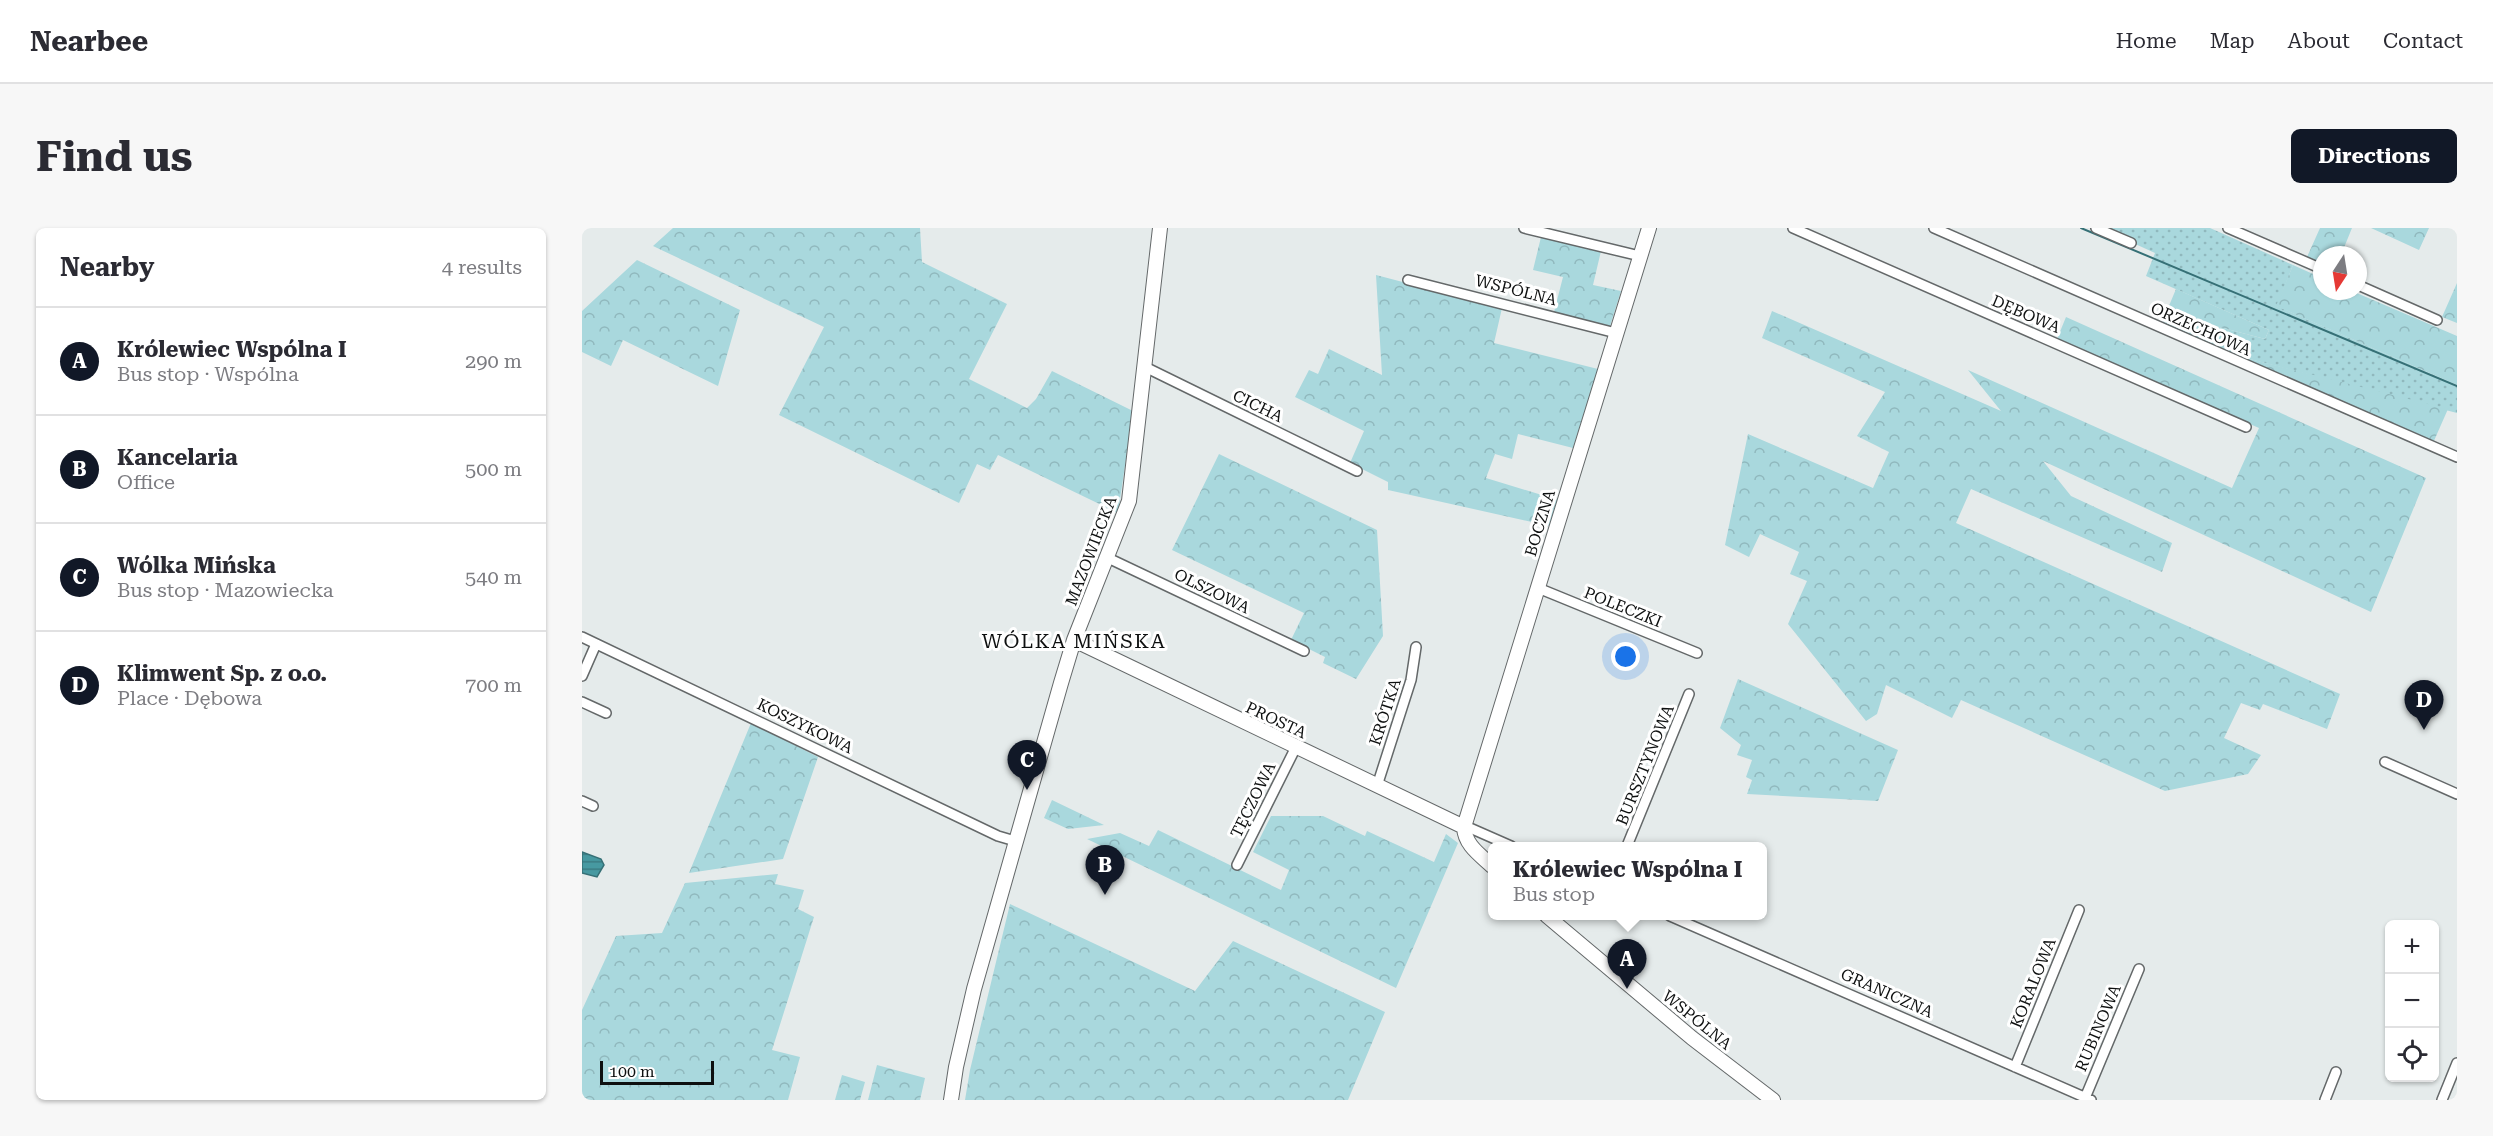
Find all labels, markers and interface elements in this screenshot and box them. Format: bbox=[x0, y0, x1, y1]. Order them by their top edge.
text: Nearbee bbox=[30, 25, 148, 58]
text: Home bbox=[2116, 29, 2177, 53]
text: Map bbox=[2210, 29, 2255, 53]
text: About bbox=[2288, 29, 2350, 53]
text: Contact bbox=[2383, 29, 2463, 53]
button: Directions bbox=[2291, 129, 2457, 183]
text: Find us bbox=[36, 132, 193, 181]
north arrow bbox=[2313, 246, 2367, 300]
text: Nearby bbox=[60, 252, 154, 282]
text: 4 results bbox=[442, 255, 522, 279]
street label: WSPÓLNA bbox=[1473, 271, 1559, 309]
street label: DĘBOWA bbox=[1989, 291, 2064, 337]
street label: ORZECHOWA bbox=[2148, 298, 2255, 360]
text: Królewiec Wspólna I bbox=[117, 337, 347, 362]
text: A bbox=[72, 349, 87, 373]
text: 290 m bbox=[465, 349, 522, 373]
text: Bus stop · Wspólna bbox=[117, 362, 299, 386]
street label: CICHA bbox=[1230, 386, 1287, 427]
text: Kancelaria bbox=[117, 445, 238, 470]
text: B bbox=[72, 457, 87, 481]
text: 500 m bbox=[465, 457, 522, 481]
text: Office bbox=[117, 470, 175, 494]
street label: BOCZNA bbox=[1521, 487, 1559, 559]
street label: MAZOWIECKA bbox=[1061, 493, 1121, 608]
text: Wólka Mińska bbox=[117, 553, 276, 578]
text: C bbox=[73, 565, 87, 589]
text: 540 m bbox=[465, 565, 522, 589]
street label: OLSZOWA bbox=[1171, 565, 1254, 618]
text: Bus stop · Mazowiecka bbox=[117, 578, 334, 602]
street label: POLECZKI bbox=[1581, 583, 1665, 631]
district label: WÓLKA MIŃSKA bbox=[982, 629, 1166, 653]
your location bbox=[1611, 642, 1640, 671]
text: Klimwent Sp. z o.o. bbox=[117, 661, 327, 686]
text: D bbox=[71, 673, 88, 697]
text: 700 m bbox=[465, 673, 522, 697]
street label: KRÓTKA bbox=[1365, 676, 1405, 748]
pin: D bbox=[2404, 680, 2444, 730]
text: Place · Dębowa bbox=[117, 686, 262, 710]
street label: KOSZYKOWA bbox=[754, 695, 857, 758]
street label: PROSTA bbox=[1243, 698, 1310, 743]
street label: BURSZTYNOWA bbox=[1612, 701, 1678, 828]
pin: C bbox=[1008, 740, 1046, 790]
street label: TĘCZOWA bbox=[1227, 758, 1280, 841]
popup bbox=[1488, 842, 1767, 920]
pin: B bbox=[1086, 846, 1124, 895]
text: Królewiec Wspólna I bbox=[1513, 857, 1742, 882]
text: Bus stop bbox=[1513, 882, 1595, 906]
map controls bbox=[2385, 920, 2439, 1082]
button: + bbox=[2385, 920, 2439, 974]
street label: KORALOWA bbox=[2006, 934, 2060, 1031]
pin: A bbox=[1608, 940, 1646, 989]
street label: GRANICZNA bbox=[1838, 964, 1937, 1022]
button: − bbox=[2385, 974, 2439, 1028]
street label: RUBINOWA bbox=[2071, 981, 2125, 1074]
street label: WSPÓLNA bbox=[1659, 986, 1736, 1054]
button: locate bbox=[2385, 1028, 2439, 1082]
scale bar bbox=[600, 1058, 714, 1086]
text: 100 m bbox=[609, 1062, 655, 1081]

